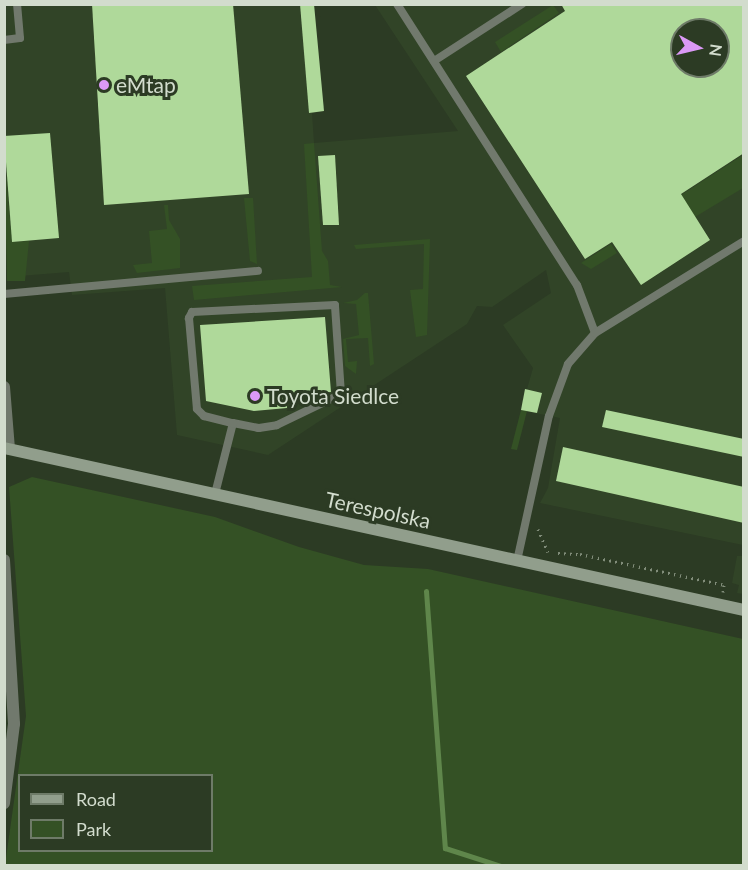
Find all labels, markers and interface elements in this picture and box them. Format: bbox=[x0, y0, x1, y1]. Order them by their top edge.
north arrow bbox=[670, 18, 730, 78]
text: N bbox=[706, 43, 727, 58]
place label: eMtap bbox=[116, 72, 176, 98]
marker: eMtap bbox=[97, 78, 111, 92]
place label: Toyota Siedlce bbox=[267, 383, 399, 409]
marker: Toyota Siedlce bbox=[248, 389, 262, 403]
street label: Terespolska bbox=[323, 487, 433, 533]
legend bbox=[18, 774, 213, 852]
text: Road bbox=[76, 788, 116, 810]
text: Park bbox=[76, 818, 111, 840]

